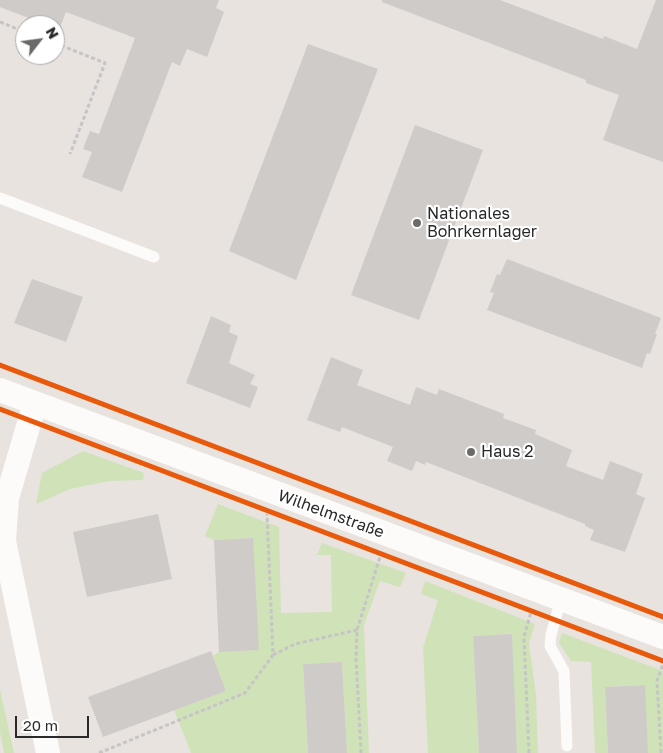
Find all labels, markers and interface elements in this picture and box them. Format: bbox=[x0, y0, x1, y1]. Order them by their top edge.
north arrow bbox=[15, 15, 65, 65]
text: N bbox=[43, 24, 63, 42]
place label: Nationales Bohrkernlager bbox=[427, 204, 537, 242]
marker: Nationales Bohrkernlager bbox=[411, 217, 423, 229]
place label: Haus 2 bbox=[481, 442, 534, 462]
marker: Haus 2 bbox=[465, 446, 477, 458]
street label: Wilhelmstraße bbox=[275, 486, 387, 542]
scale bar bbox=[18, 706, 91, 738]
text: 20 m bbox=[23, 716, 58, 734]

